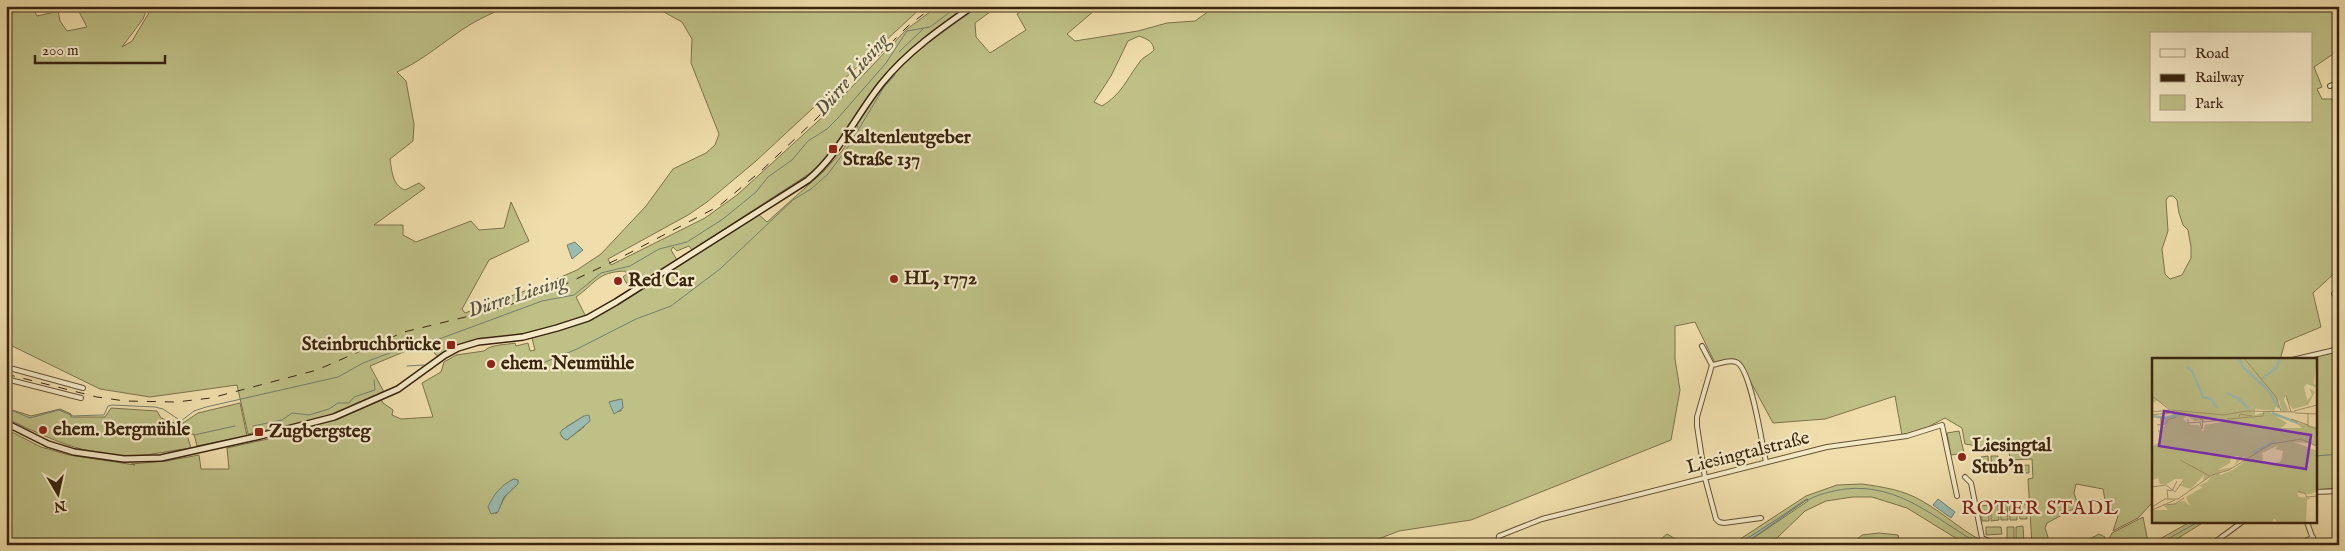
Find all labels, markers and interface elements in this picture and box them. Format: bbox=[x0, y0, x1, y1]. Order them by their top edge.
water label: Dürre Liesing bbox=[809, 27, 896, 122]
scale bar bbox=[35, 32, 165, 64]
legend bbox=[2150, 32, 2312, 122]
text: 200 m bbox=[42, 41, 79, 60]
text: Road bbox=[2195, 44, 2230, 63]
text: Railway bbox=[2195, 68, 2245, 87]
text: Park bbox=[2195, 94, 2225, 113]
place label: Kaltenleutgeber Straße 137 bbox=[843, 126, 972, 172]
marker: Kaltenleutgeber Straße 137 bbox=[827, 143, 839, 155]
place label: HL, 1772 bbox=[904, 267, 977, 291]
water label: Dürre Liesing bbox=[465, 268, 571, 325]
place label: Red Car bbox=[628, 269, 695, 293]
marker: HL, 1772 bbox=[888, 273, 900, 285]
marker: Red Car bbox=[612, 275, 624, 287]
place label: Steinbruchbrücke bbox=[302, 333, 441, 357]
marker: Steinbruchbrücke bbox=[445, 339, 457, 351]
place label: ehem. Neumühle bbox=[501, 352, 635, 376]
marker: ehem. Neumühle bbox=[485, 358, 497, 370]
inset map bbox=[2152, 358, 2318, 524]
place label: ehem. Bergmühle bbox=[53, 418, 191, 442]
place label: Zugbergsteg bbox=[269, 420, 372, 444]
marker: ehem. Bergmühle bbox=[37, 424, 49, 436]
marker: Zugbergsteg bbox=[253, 426, 265, 438]
street label: Liesingtalstraße bbox=[1684, 426, 1812, 480]
place label: Liesingtal Stub'n bbox=[1972, 434, 2052, 480]
marker: Liesingtal Stub'n bbox=[1956, 451, 1968, 463]
north arrow bbox=[32, 468, 82, 518]
text: N bbox=[52, 496, 68, 516]
district label: ROTER STADL bbox=[1961, 496, 2119, 521]

